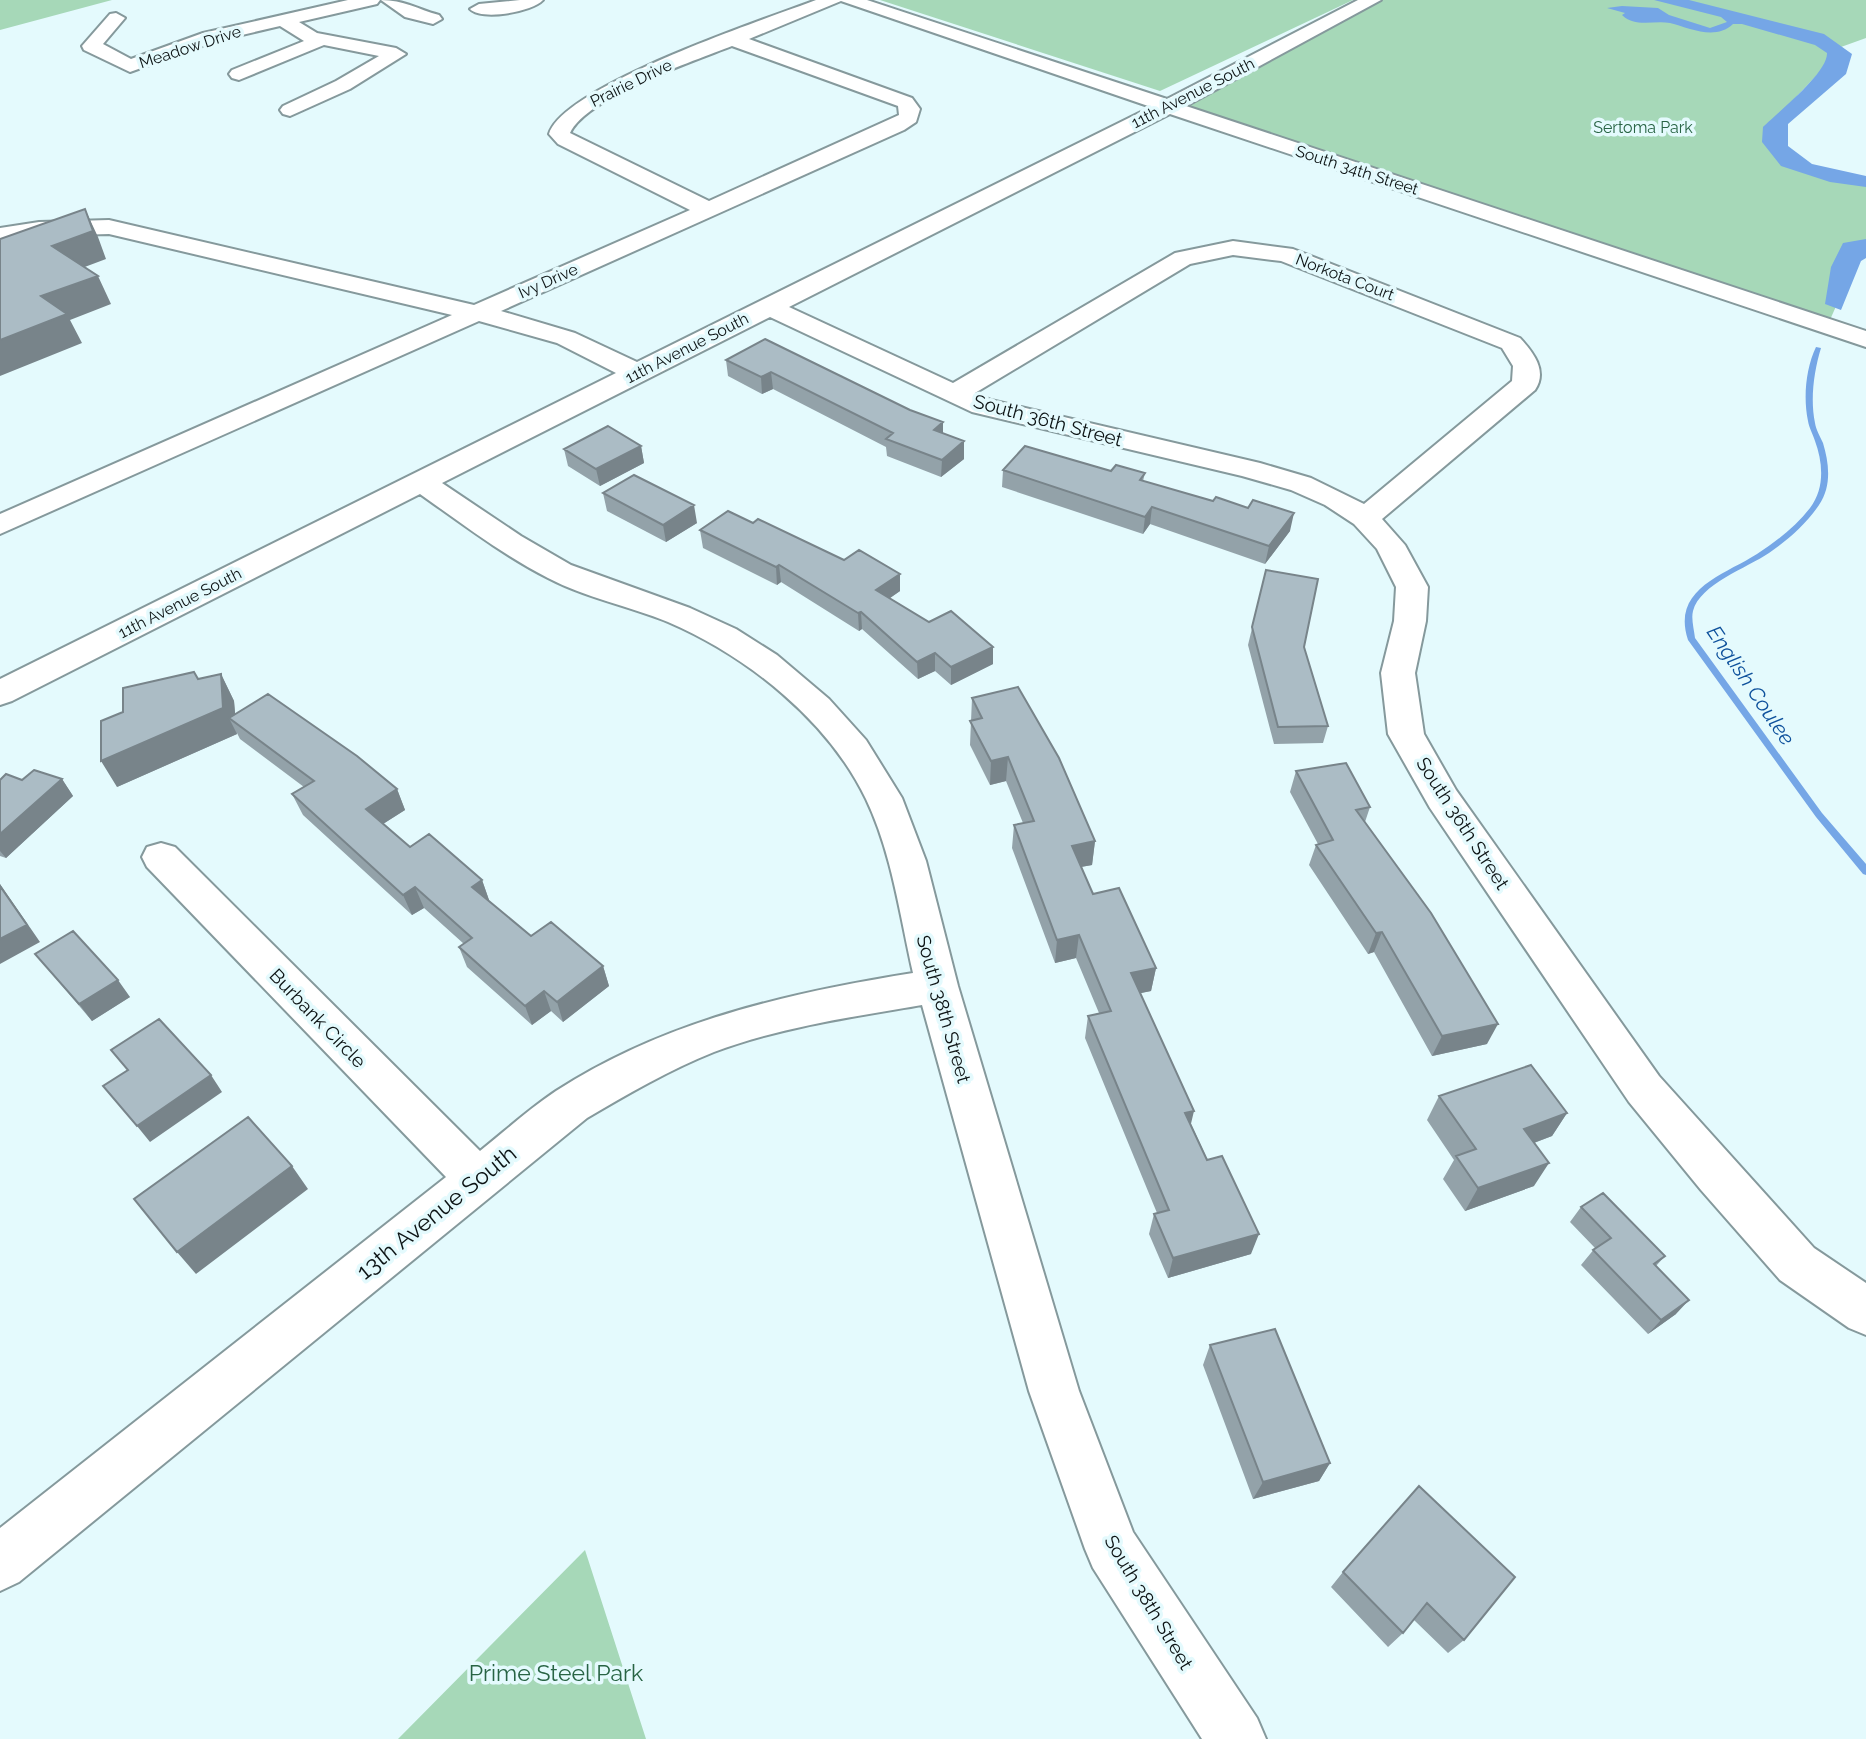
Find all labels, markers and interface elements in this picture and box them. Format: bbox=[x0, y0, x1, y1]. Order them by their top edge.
street label: Meadow Drive bbox=[137, 22, 243, 72]
street label: 11th Avenue South bbox=[1128, 54, 1258, 132]
street label: Prairie Drive bbox=[587, 55, 675, 111]
park label: Sertoma Park bbox=[1593, 118, 1693, 137]
street label: South 34th Street bbox=[1293, 141, 1421, 199]
street label: Norkota Court bbox=[1293, 250, 1398, 305]
street label: Ivy Drive bbox=[515, 260, 581, 302]
street label: 11th Avenue South bbox=[622, 309, 752, 387]
street label: South 36th Street bbox=[971, 390, 1125, 451]
street label: 11th Avenue South bbox=[115, 564, 245, 642]
water label: English Coulee bbox=[1702, 620, 1800, 750]
street label: South 36th Street bbox=[1412, 753, 1514, 894]
street label: South 38th Street bbox=[912, 933, 976, 1086]
street label: Burbank Circle bbox=[265, 964, 371, 1072]
street label: 13th Avenue South bbox=[351, 1139, 521, 1285]
street label: South 38th Street bbox=[1100, 1531, 1198, 1674]
park label: Prime Steel Park bbox=[469, 1659, 643, 1686]

